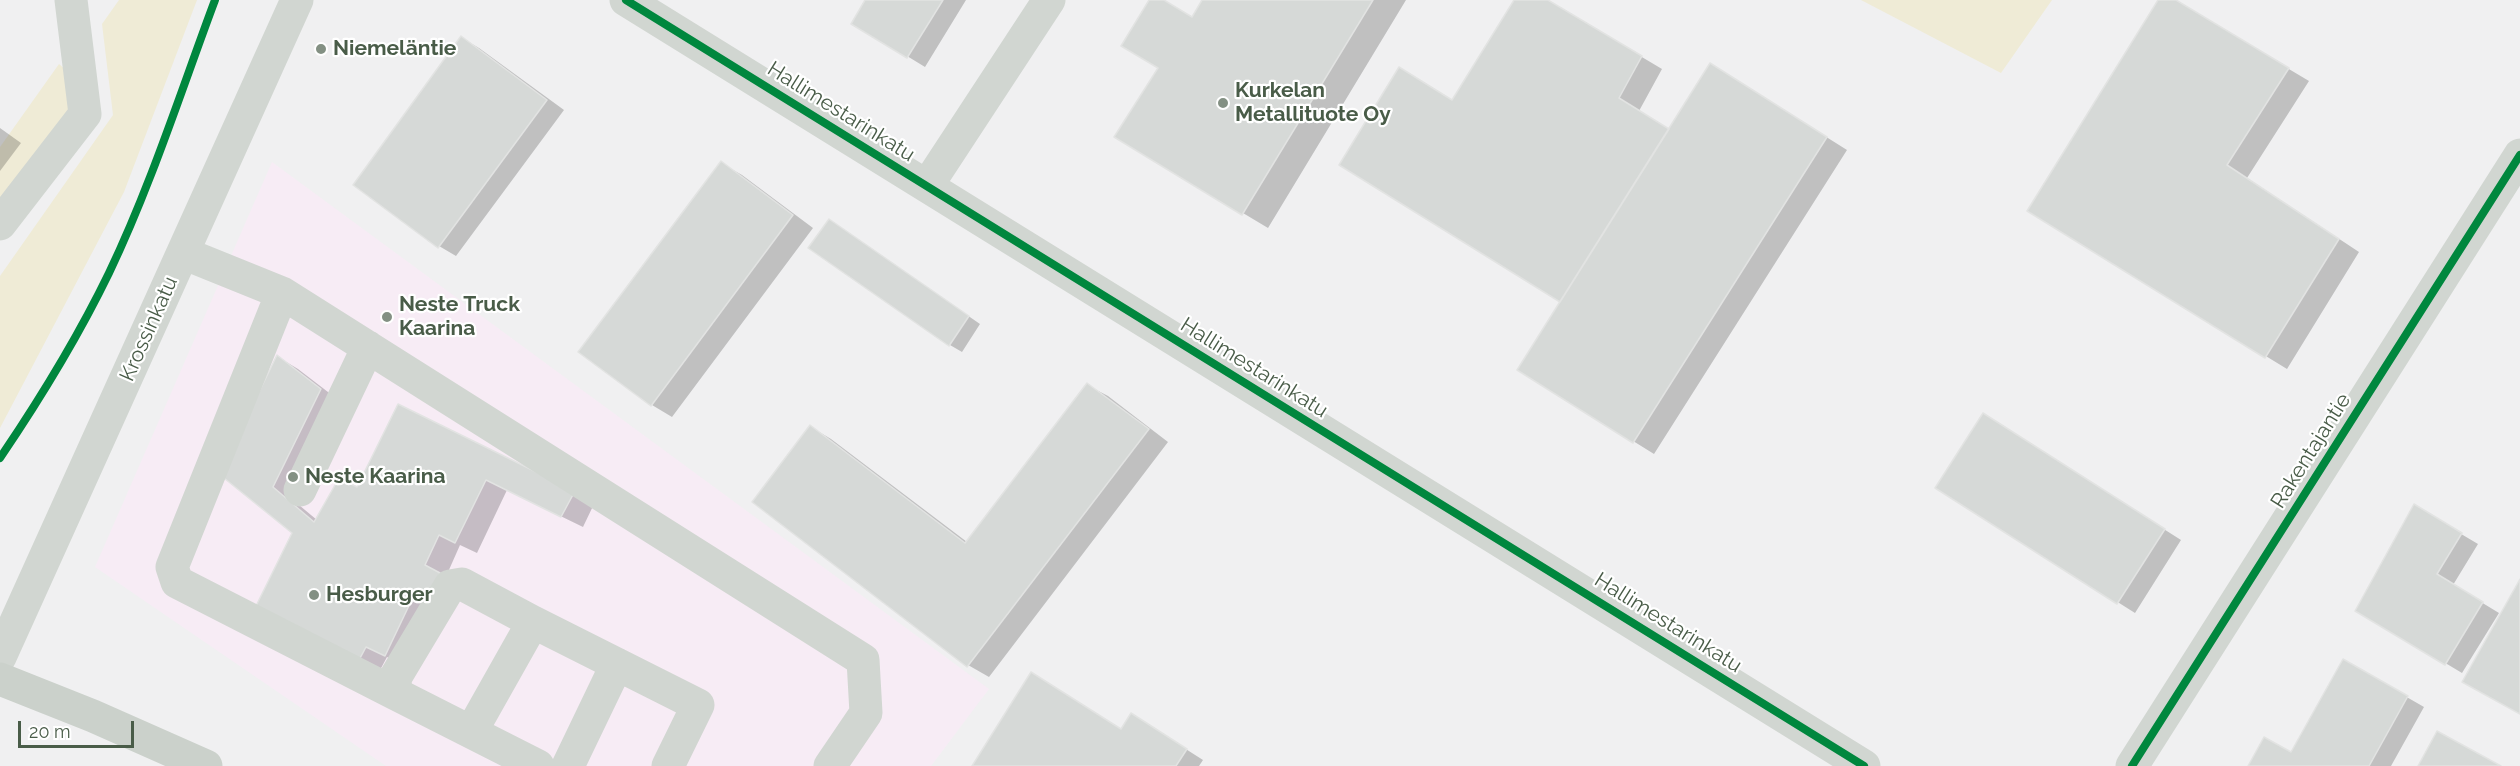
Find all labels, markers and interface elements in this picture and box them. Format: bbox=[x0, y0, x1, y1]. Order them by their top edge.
place label: Niemeläntie bbox=[333, 36, 456, 62]
marker: Niemeläntie bbox=[314, 42, 328, 56]
street label: Hallimestarinkatu bbox=[763, 56, 919, 168]
place label: Kurkelan Metallituote Oy bbox=[1235, 78, 1391, 128]
marker: Kurkelan Metallituote Oy bbox=[1216, 96, 1230, 110]
street label: Krossinkatu bbox=[115, 273, 183, 385]
place label: Neste Truck Kaarina bbox=[399, 292, 520, 342]
marker: Neste Truck Kaarina bbox=[380, 310, 394, 324]
street label: Hallimestarinkatu bbox=[1176, 312, 1332, 424]
street label: Rakentajantie bbox=[2266, 389, 2356, 513]
place label: Neste Kaarina bbox=[305, 464, 446, 490]
marker: Neste Kaarina bbox=[286, 470, 300, 484]
street label: Hallimestarinkatu bbox=[1590, 567, 1746, 679]
place label: Hesburger bbox=[326, 582, 433, 608]
marker: Hesburger bbox=[307, 588, 321, 602]
scale bar bbox=[21, 709, 136, 747]
text: 20 m bbox=[29, 721, 71, 742]

